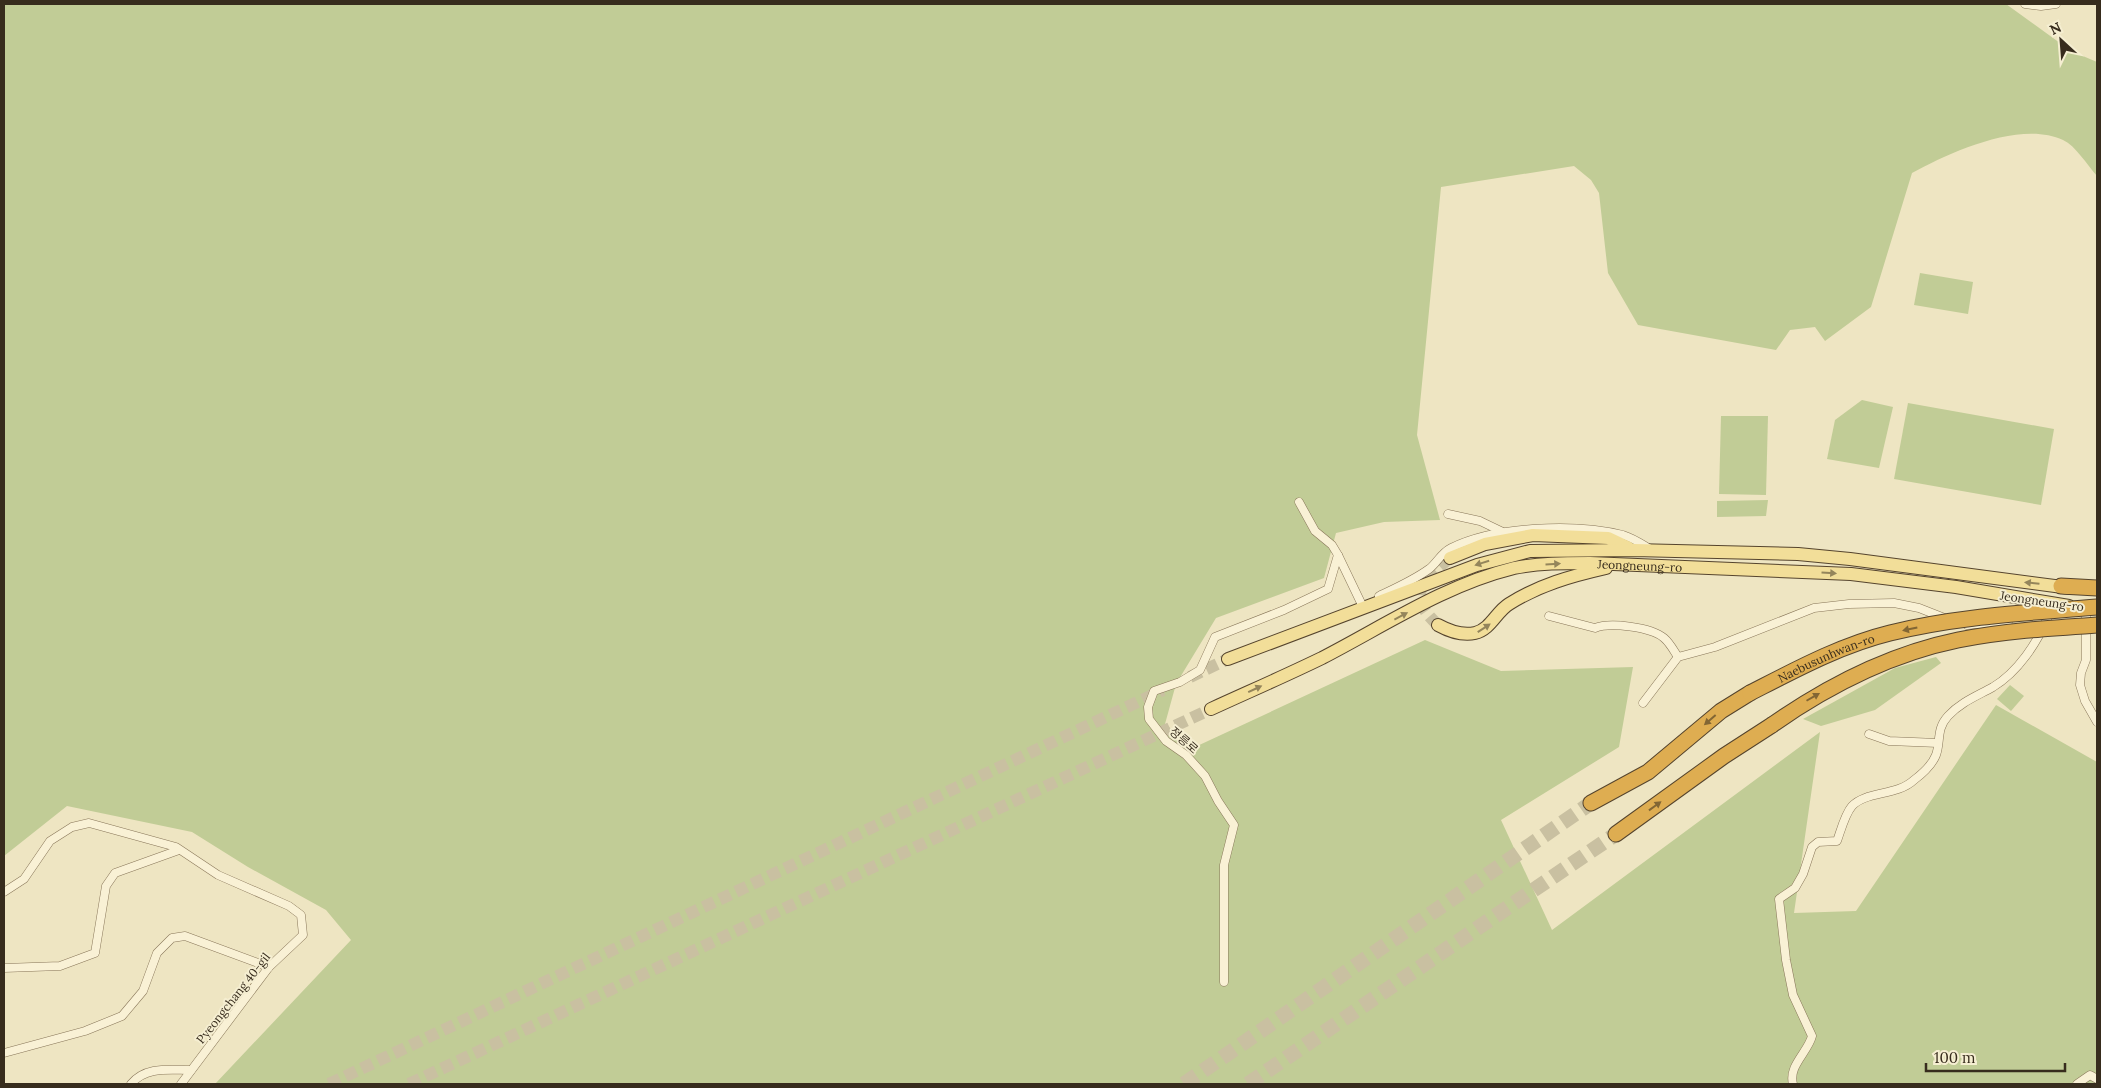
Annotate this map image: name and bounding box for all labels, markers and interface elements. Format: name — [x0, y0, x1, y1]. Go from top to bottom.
north arrow — [2036, 15, 2086, 65]
text: N — [2046, 18, 2064, 39]
street label: Jeongneung-ro — [1596, 556, 1682, 574]
one-way arrow — [1545, 559, 1561, 567]
one-way arrow — [1474, 560, 1489, 568]
one-way arrow — [1822, 569, 1838, 577]
one-way arrow — [2023, 579, 2039, 587]
street label: Jeongneung-ro — [1998, 588, 2085, 614]
one-way arrow — [1393, 612, 1408, 620]
one-way arrow — [1477, 623, 1491, 633]
one-way arrow — [1902, 625, 1918, 633]
street label: Naebusunhwan-ro — [1775, 630, 1876, 685]
one-way arrow — [1248, 684, 1262, 692]
one-way arrow — [1806, 693, 1819, 702]
one-way arrow — [1704, 715, 1717, 726]
street label: 정릉로 — [1167, 723, 1201, 757]
one-way arrow — [1648, 801, 1662, 811]
street label: Pyeongchang 40-gil — [193, 950, 273, 1046]
scale bar — [1926, 1040, 2065, 1072]
text: 100 m — [1934, 1048, 1975, 1067]

